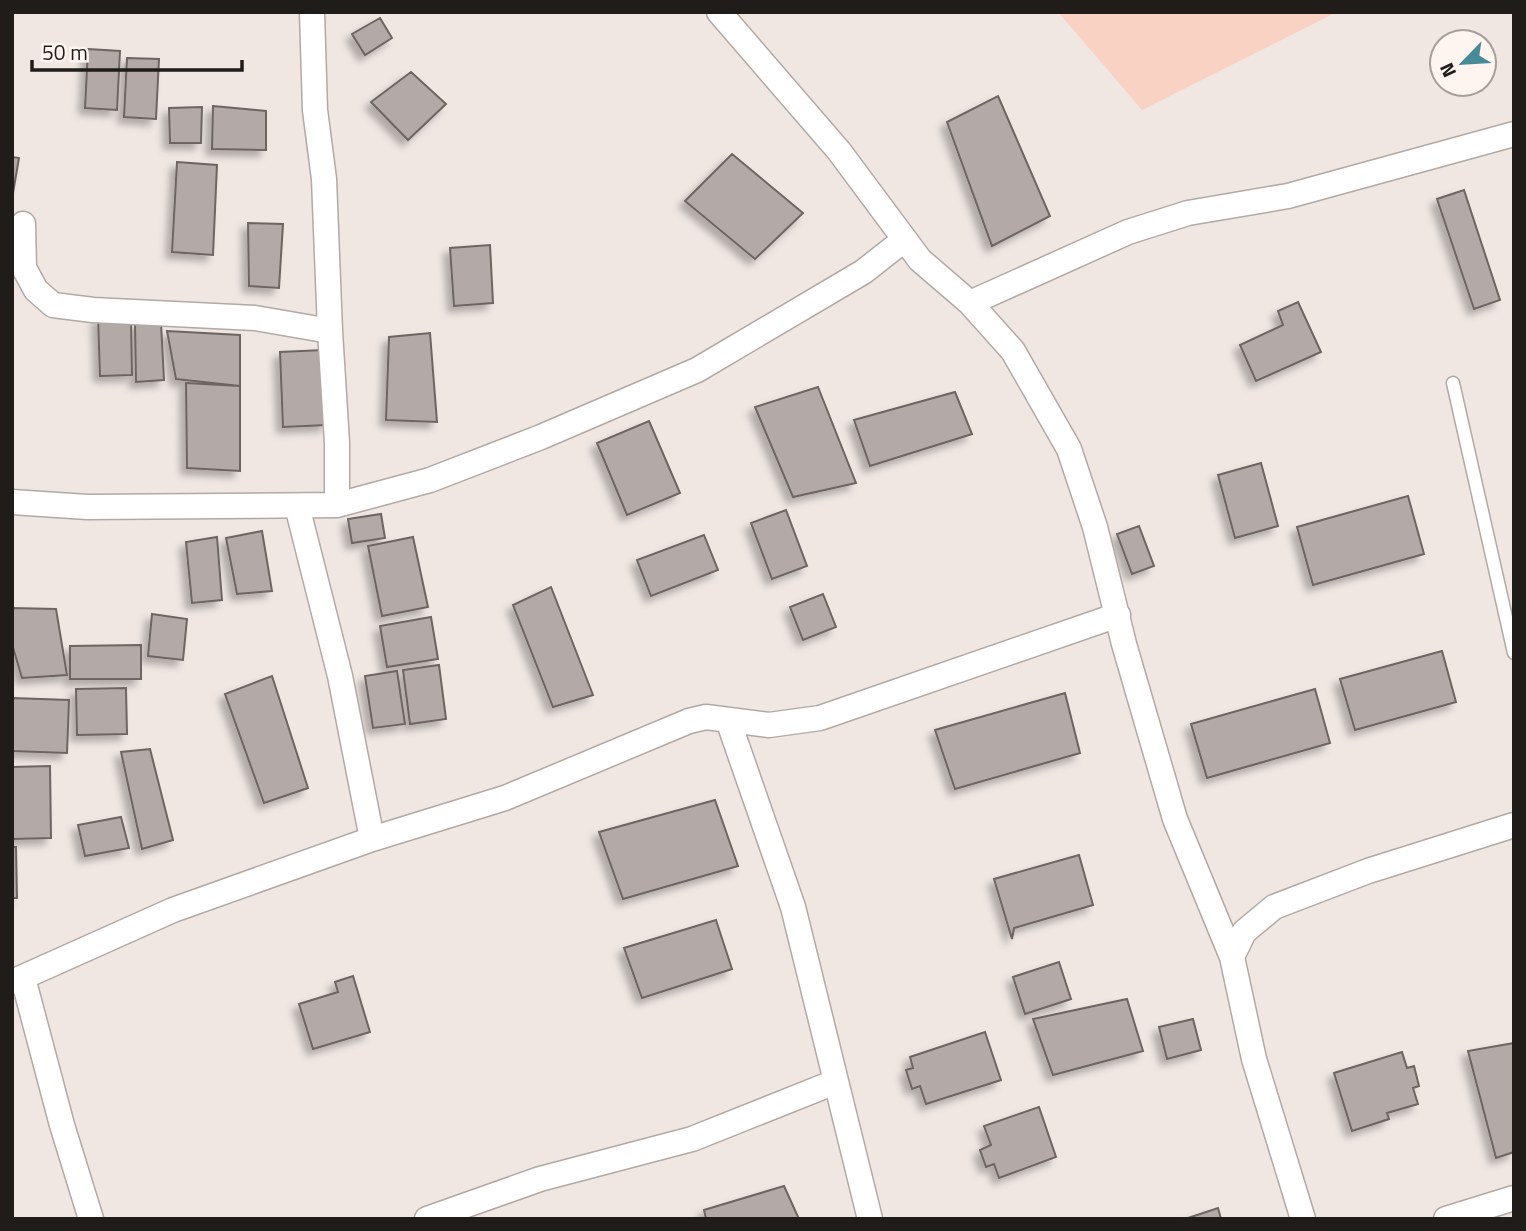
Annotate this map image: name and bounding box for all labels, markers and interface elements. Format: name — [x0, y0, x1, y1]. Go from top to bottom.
scale bar — [32, 28, 242, 72]
north arrow — [1428, 28, 1498, 98]
text: 50 m — [42, 36, 88, 68]
text: N — [1431, 58, 1463, 82]

